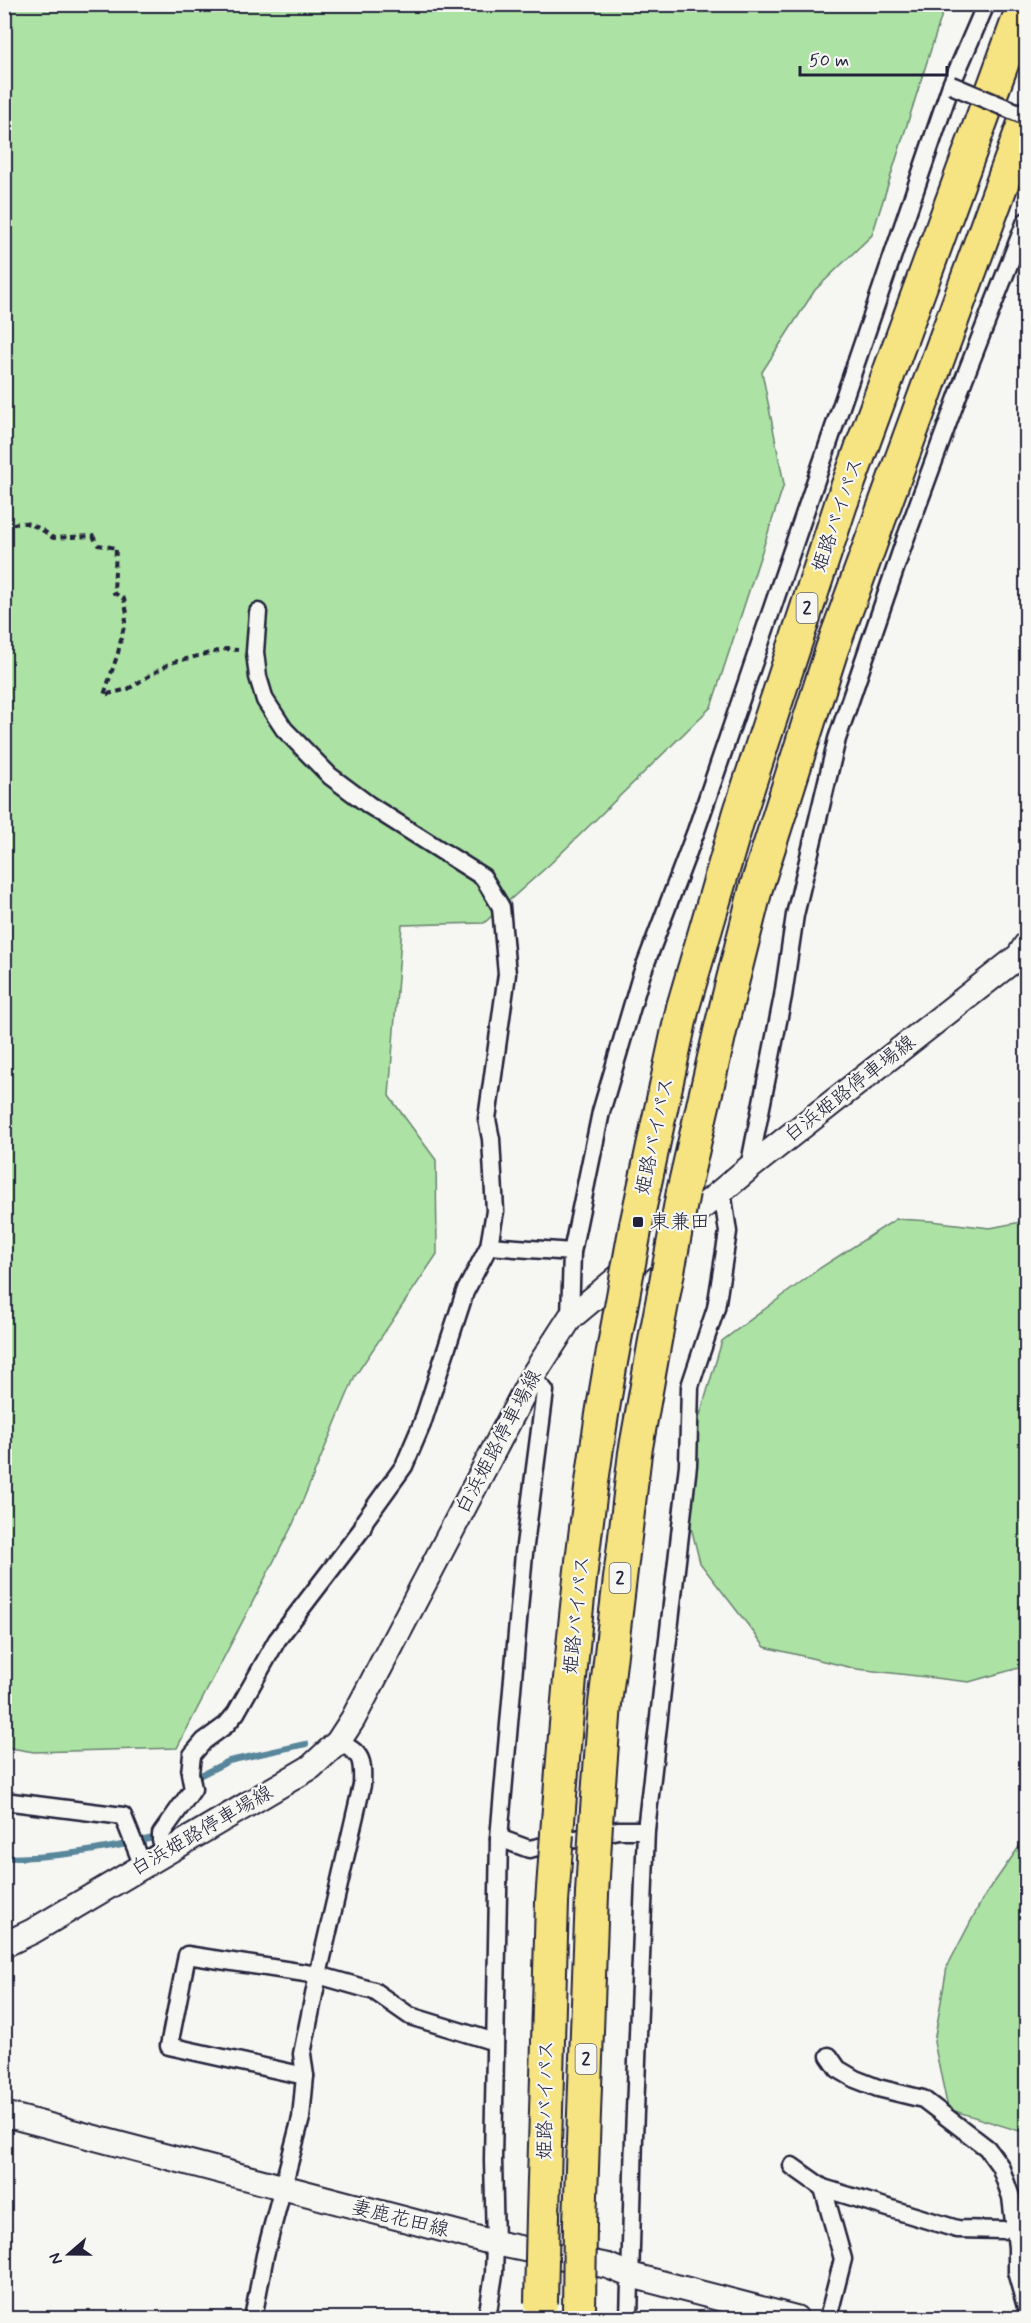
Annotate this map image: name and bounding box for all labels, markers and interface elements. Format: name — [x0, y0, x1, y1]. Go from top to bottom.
scale bar — [800, 39, 947, 77]
text: 50 m — [809, 49, 849, 73]
street label: 姫路バイパス — [806, 454, 870, 576]
road number: 2 — [796, 593, 818, 623]
street label: 白浜姫路停車場線 — [779, 1029, 921, 1149]
street label: 姫路バイパス — [629, 1075, 681, 1197]
place label: 東兼田 — [650, 1209, 710, 1236]
marker: 東兼田 — [631, 1215, 645, 1229]
street label: 白浜姫路停車場線 — [450, 1365, 548, 1519]
street label: 姫路バイパス — [557, 1554, 597, 1676]
road number: 2 — [610, 1563, 630, 1593]
street label: 白浜姫路停車場線 — [126, 1779, 278, 1883]
street label: 姫路バイパス — [531, 2040, 561, 2160]
road number: 2 — [576, 2044, 596, 2074]
street label: 妻鹿花田線 — [348, 2194, 452, 2244]
north arrow — [39, 2224, 99, 2284]
text: N — [45, 2250, 68, 2267]

